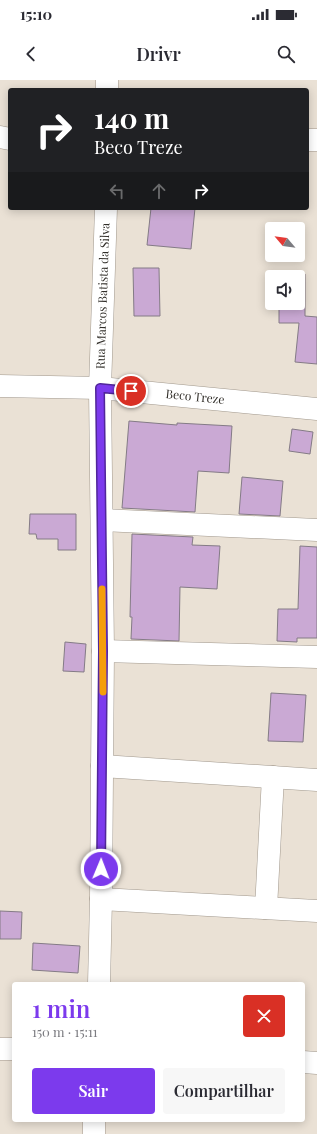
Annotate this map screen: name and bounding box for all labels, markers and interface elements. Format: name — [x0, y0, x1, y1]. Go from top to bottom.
text: 15:10 — [20, 4, 52, 24]
text: Drivr — [136, 42, 181, 66]
icon: back — [20, 43, 42, 65]
icon: search — [275, 43, 297, 65]
text: 140 m — [94, 99, 169, 136]
icon: right — [28, 104, 80, 156]
text: Beco Treze — [94, 135, 183, 159]
icon: left — [106, 180, 128, 202]
icon: ahead — [148, 180, 170, 202]
icon: right — [190, 180, 212, 202]
street label: Rua Marcos Batista da Silva — [91, 222, 113, 369]
north arrow — [265, 222, 305, 262]
map controls — [265, 222, 305, 310]
button: sound — [265, 270, 305, 310]
pin — [114, 374, 148, 408]
icon: arrive — [120, 380, 142, 402]
street label: Beco Treze — [165, 385, 225, 407]
position arrow — [80, 848, 122, 890]
text: 1 min — [32, 992, 90, 1024]
button: close — [243, 995, 285, 1037]
text: 150 m · 15:11 — [32, 1023, 98, 1040]
button: Sair — [32, 1068, 155, 1114]
button: Compartilhar — [163, 1068, 285, 1114]

